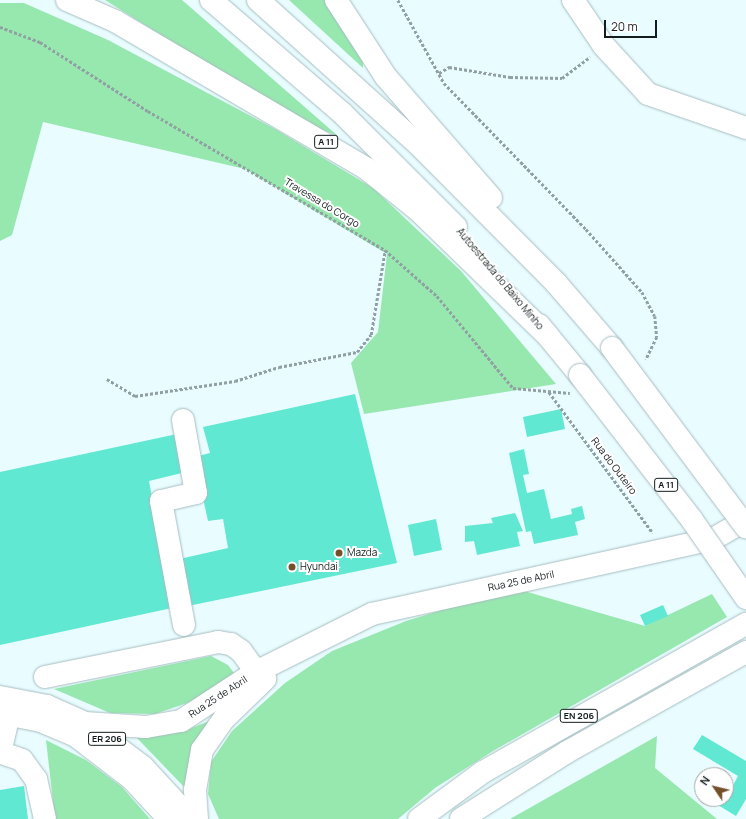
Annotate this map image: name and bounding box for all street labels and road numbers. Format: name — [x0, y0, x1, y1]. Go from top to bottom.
road number: A 11 — [314, 135, 338, 149]
street label: Travessa do Corgo — [282, 176, 362, 230]
street label: Autoestrada do Baixo Minho — [454, 226, 546, 332]
street label: Rua do Outeiro — [589, 435, 639, 497]
road number: A 11 — [654, 478, 678, 492]
street label: Rua 25 de Abril — [487, 568, 555, 594]
street label: Rua 25 de Abril — [186, 674, 250, 720]
road number: EN 206 — [559, 709, 599, 723]
road number: ER 206 — [88, 732, 126, 746]

